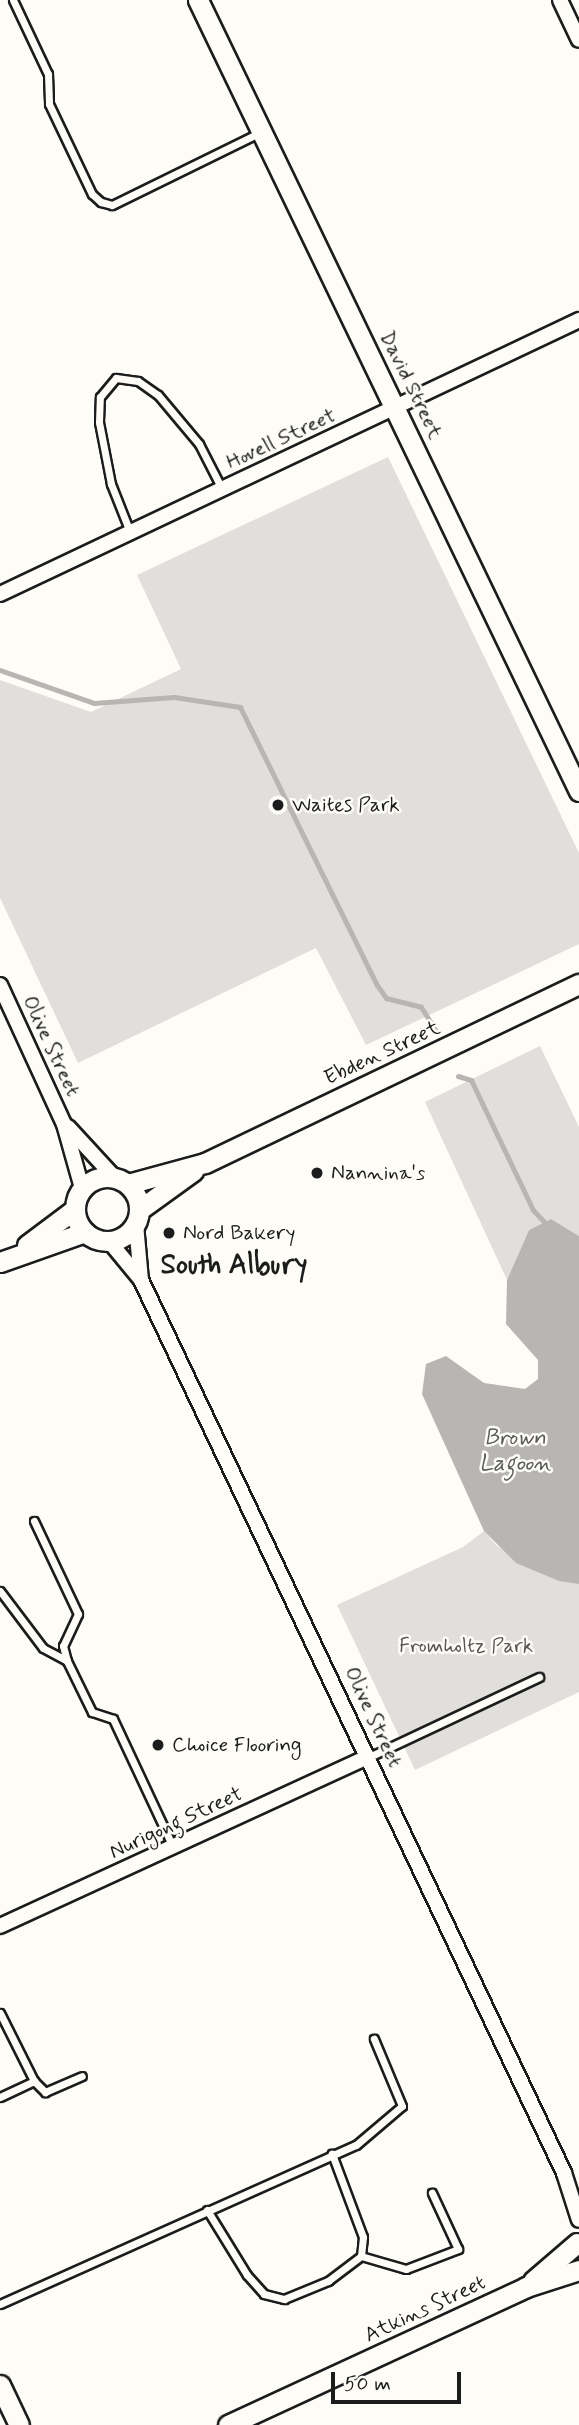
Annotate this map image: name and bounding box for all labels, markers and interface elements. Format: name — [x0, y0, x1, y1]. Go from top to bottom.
street label: David Street — [374, 327, 448, 443]
street label: Hovell Street — [223, 403, 339, 475]
place label: Waites Park — [292, 792, 400, 818]
marker: Waites Park — [270, 797, 286, 813]
street label: Olive Street — [16, 990, 86, 1102]
street label: Ebden Street — [320, 1015, 444, 1091]
place label: Nannina's — [331, 1160, 425, 1186]
marker: Nannina's — [309, 1165, 325, 1181]
place label: Nord Bakery — [183, 1220, 295, 1246]
marker: Nord Bakery — [161, 1225, 177, 1241]
district label: South Albury — [160, 1249, 308, 1283]
water label: Brown Lagoon — [479, 1424, 551, 1478]
park label: Fromholtz Park — [399, 1633, 533, 1659]
street label: Olive Street — [338, 1661, 408, 1773]
place label: Choice Flooring — [172, 1732, 302, 1758]
marker: Choice Flooring — [150, 1737, 166, 1753]
street label: Nurigong Street — [106, 1781, 246, 1865]
street label: Atkins Street — [359, 2269, 491, 2349]
scale bar — [334, 2358, 463, 2402]
text: 50 m — [344, 2370, 391, 2398]

